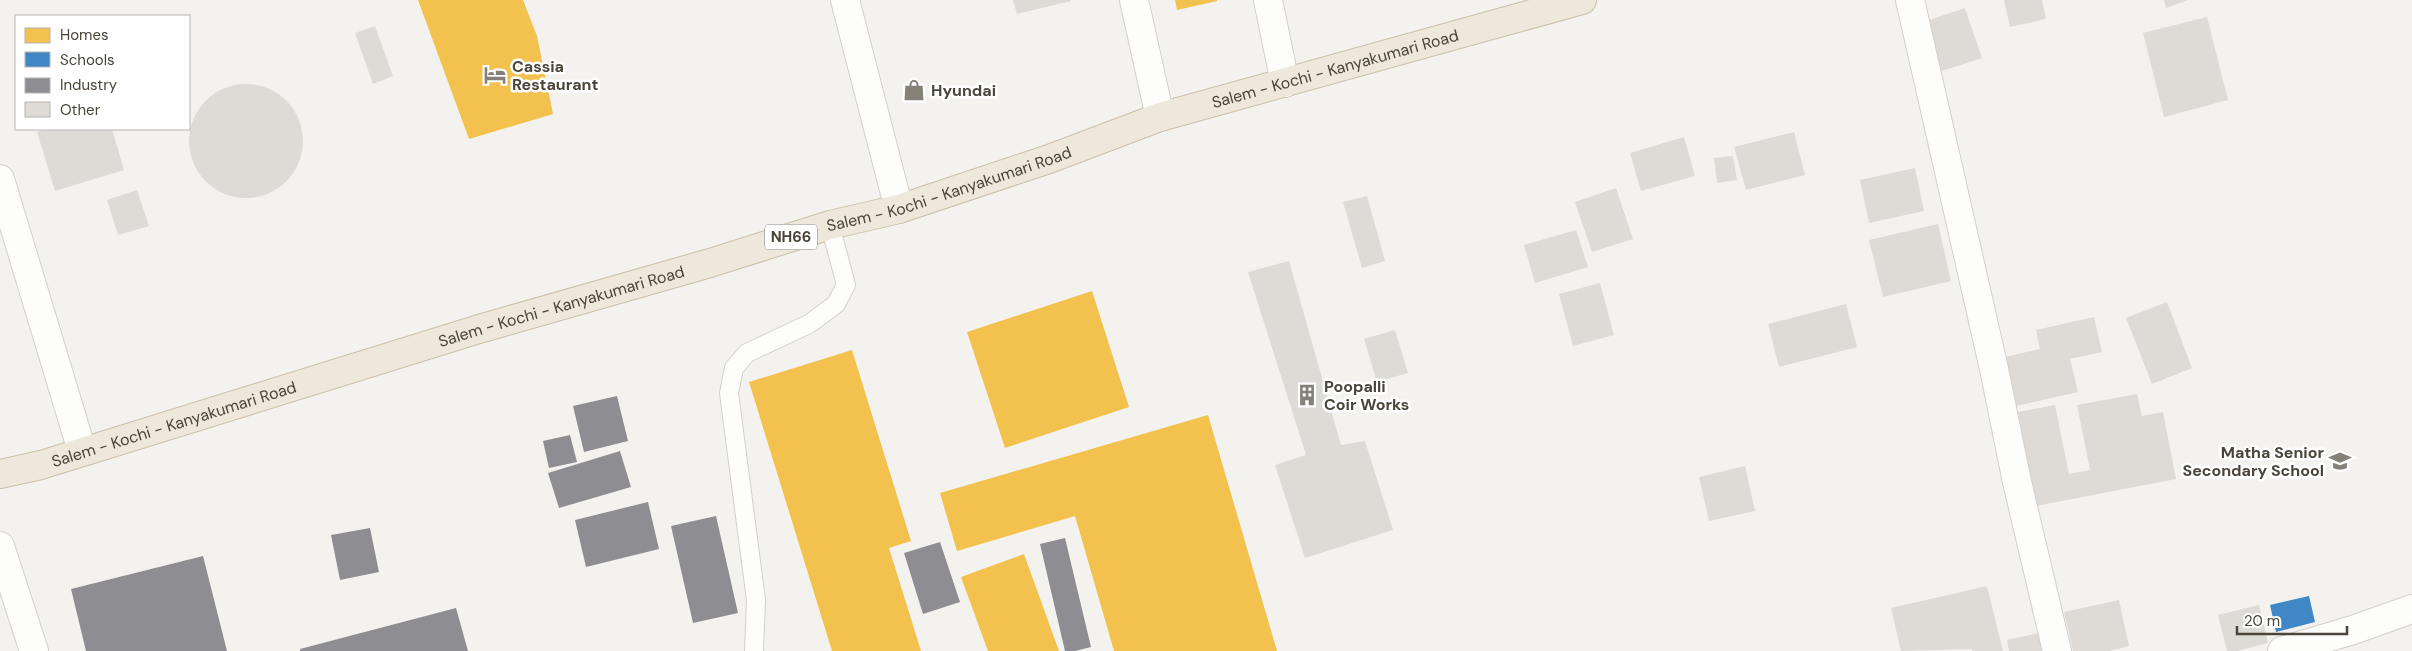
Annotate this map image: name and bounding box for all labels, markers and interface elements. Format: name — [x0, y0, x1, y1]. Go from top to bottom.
legend — [15, 15, 190, 130]
text: Homes — [60, 25, 109, 45]
street label: Salem - Kochi - Kanyakumari Road — [1209, 25, 1461, 113]
text: Schools — [60, 50, 115, 70]
place label: Cassia Restaurant — [512, 56, 598, 95]
hotel icon: Cassia Restaurant — [482, 62, 508, 88]
text: Industry — [60, 75, 118, 95]
shop icon: Hyundai — [901, 77, 927, 103]
place label: Hyundai — [931, 80, 996, 101]
text: Other — [60, 100, 101, 120]
street label: Salem - Kochi - Kanyakumari Road — [825, 142, 1074, 236]
road number: NH66 — [765, 224, 817, 250]
street label: Salem - Kochi - Kanyakumari Road — [436, 261, 687, 352]
street label: Salem - Kochi - Kanyakumari Road — [49, 376, 299, 472]
place label: Poopalli Coir Works — [1324, 376, 1409, 415]
building icon: Poopalli Coir Works — [1294, 382, 1320, 408]
place label: Matha Senior Secondary School — [2182, 442, 2324, 481]
school or university icon: Matha Senior Secondary School — [2327, 448, 2353, 474]
scale bar — [2237, 604, 2347, 636]
text: 20 m — [2244, 611, 2280, 631]

